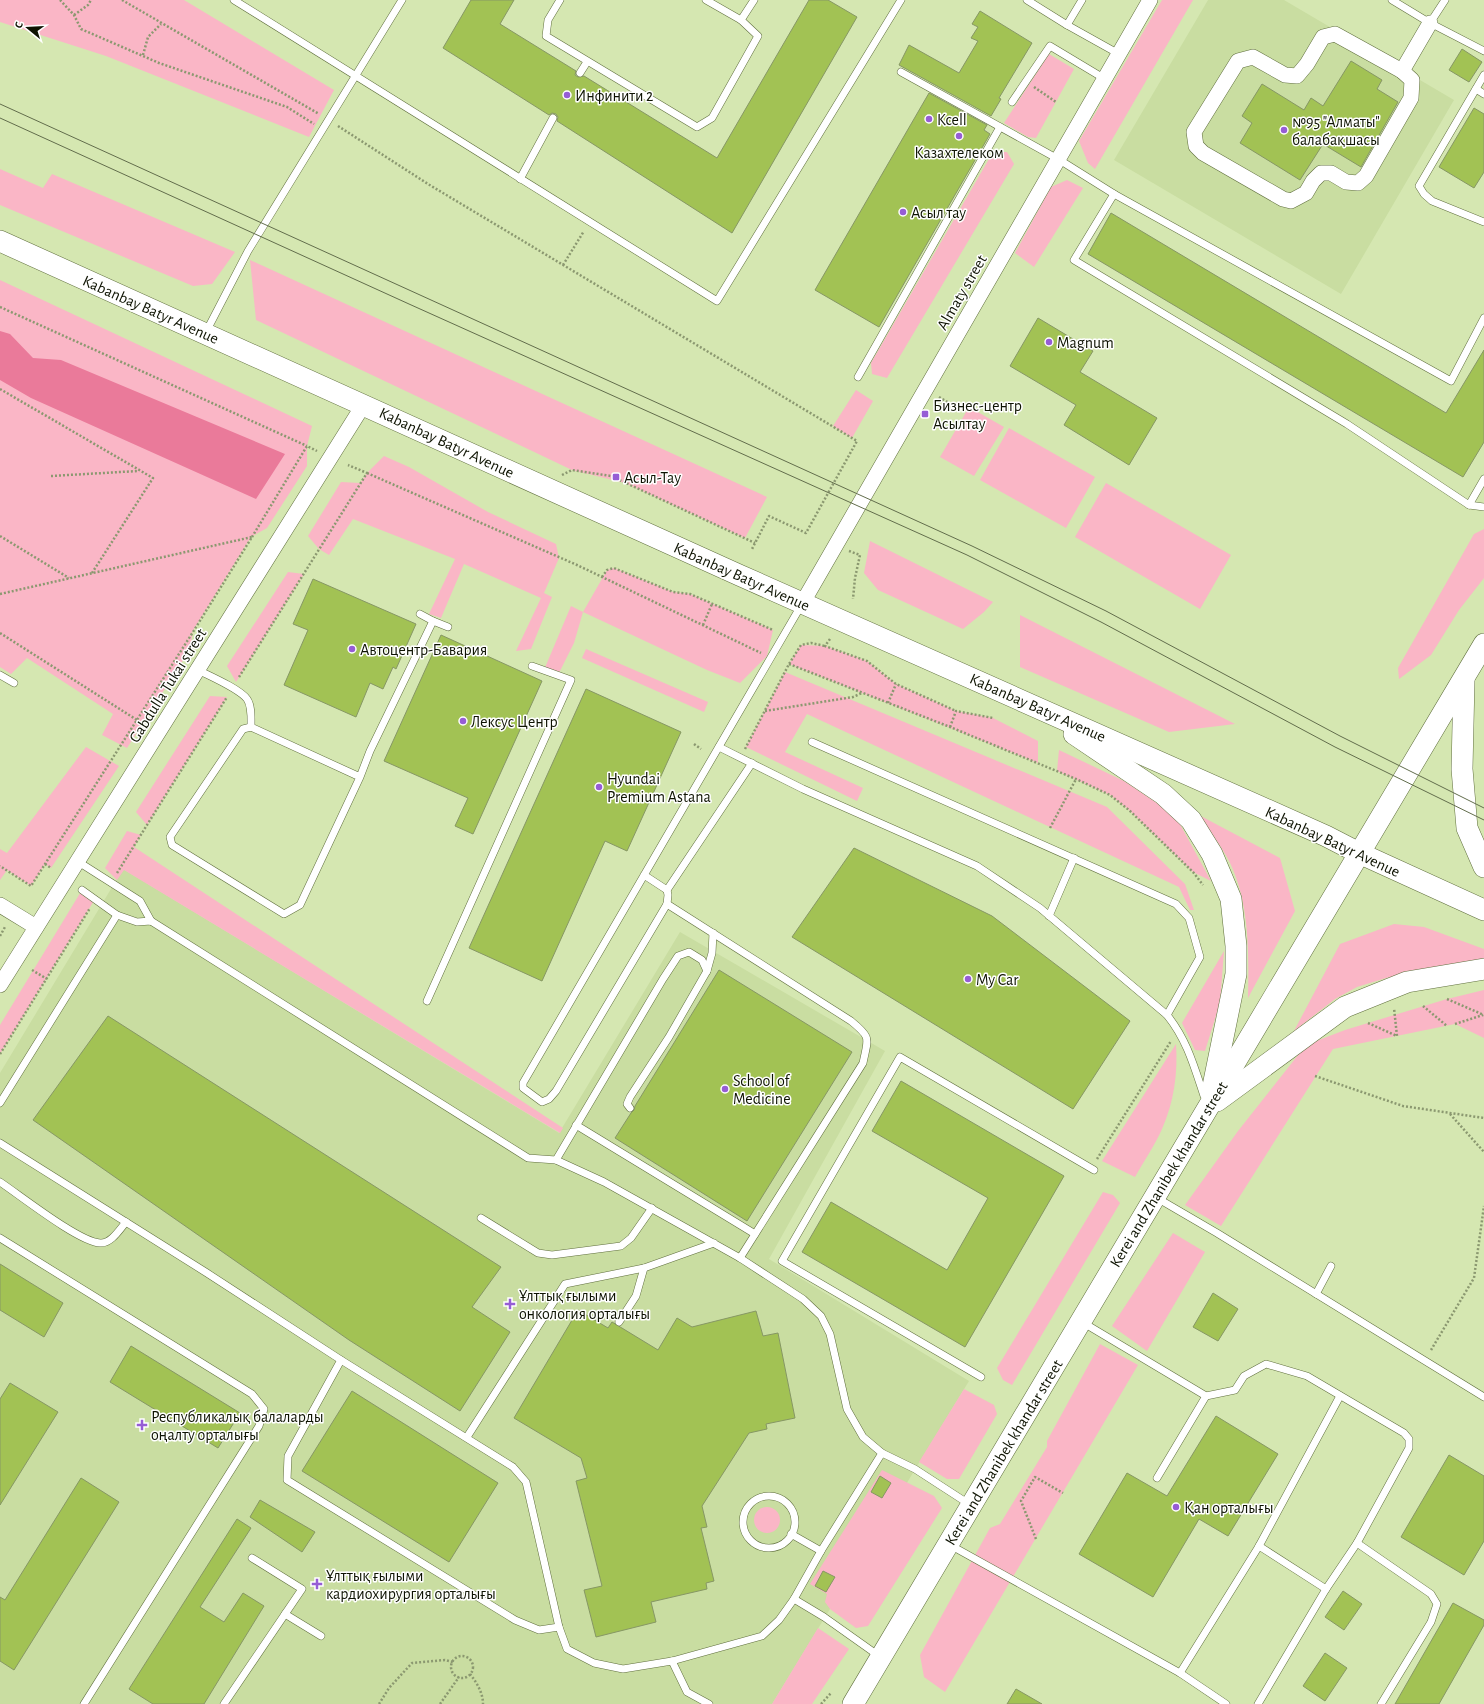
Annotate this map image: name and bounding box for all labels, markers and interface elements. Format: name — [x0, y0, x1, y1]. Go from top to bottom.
north arrow — [8, 8, 48, 48]
text: С — [13, 20, 25, 30]
place label: Инфинити 2 — [575, 88, 653, 104]
marker: Инфинити 2 — [562, 90, 572, 100]
place label: Kcell — [937, 112, 967, 128]
marker: Kcell — [924, 114, 934, 124]
place label: №95 "Алматы" балабақшасы — [1292, 114, 1380, 148]
marker: №95 "Алматы" балабақшасы — [1279, 125, 1289, 135]
marker: Казахтелеком — [954, 131, 964, 141]
place label: Казахтелеком — [914, 145, 1004, 161]
place label: Асыл тау — [911, 205, 966, 222]
marker: Асыл тау — [898, 207, 908, 217]
street label: Almaty street — [934, 252, 991, 333]
street label: Kabanbay Batyr Avenue — [80, 273, 221, 348]
place label: Magnum — [1057, 335, 1114, 351]
marker: Magnum — [1044, 337, 1054, 347]
place label: Бизнес-центр Асылтау — [933, 398, 1022, 433]
street label: Kabanbay Batyr Avenue — [376, 405, 517, 482]
marker: Бизнес-центр Асылтау — [920, 409, 930, 419]
place label: Асыл-Тау — [624, 470, 681, 487]
marker: Асыл-Тау — [611, 472, 621, 482]
street label: Kabanbay Batyr Avenue — [671, 540, 812, 615]
street label: Gabdulla Tukai street — [126, 626, 209, 745]
place label: Автоцентр-Бавария — [360, 642, 487, 658]
marker: Автоцентр-Бавария — [347, 644, 357, 654]
street label: Kabanbay Batyr Avenue — [967, 671, 1108, 746]
place label: Лексус Центр — [471, 714, 558, 731]
marker: Лексус Центр — [458, 716, 468, 726]
place label: Hyundai Premium Astana — [607, 771, 711, 805]
marker: Hyundai Premium Astana — [594, 782, 604, 792]
street label: Kabanbay Batyr Avenue — [1262, 804, 1403, 881]
place label: My Car — [976, 972, 1019, 989]
marker: My Car — [963, 974, 973, 984]
place label: School of Medicine — [733, 1073, 791, 1107]
street label: Kerei and Zhanibek khandar street — [1107, 1079, 1231, 1270]
marker: School of Medicine — [720, 1084, 730, 1094]
place label: Ұлттық ғылыми онкология орталығы — [519, 1288, 650, 1322]
marker: Ұлттық ғылыми онкология орталығы — [504, 1298, 516, 1310]
street label: Kerei and Zhanibek khandar street — [942, 1357, 1066, 1548]
place label: Республикалық балаларды оңалту орталығы — [151, 1409, 324, 1444]
marker: Республикалық балаларды оңалту орталығы — [136, 1419, 148, 1431]
place label: Қан орталығы — [1184, 1500, 1274, 1516]
marker: Қан орталығы — [1171, 1502, 1181, 1512]
place label: Ұлттық ғылыми кардиохирургия орталығы — [326, 1568, 496, 1603]
marker: Ұлттық ғылыми кардиохирургия орталығы — [311, 1578, 323, 1590]

